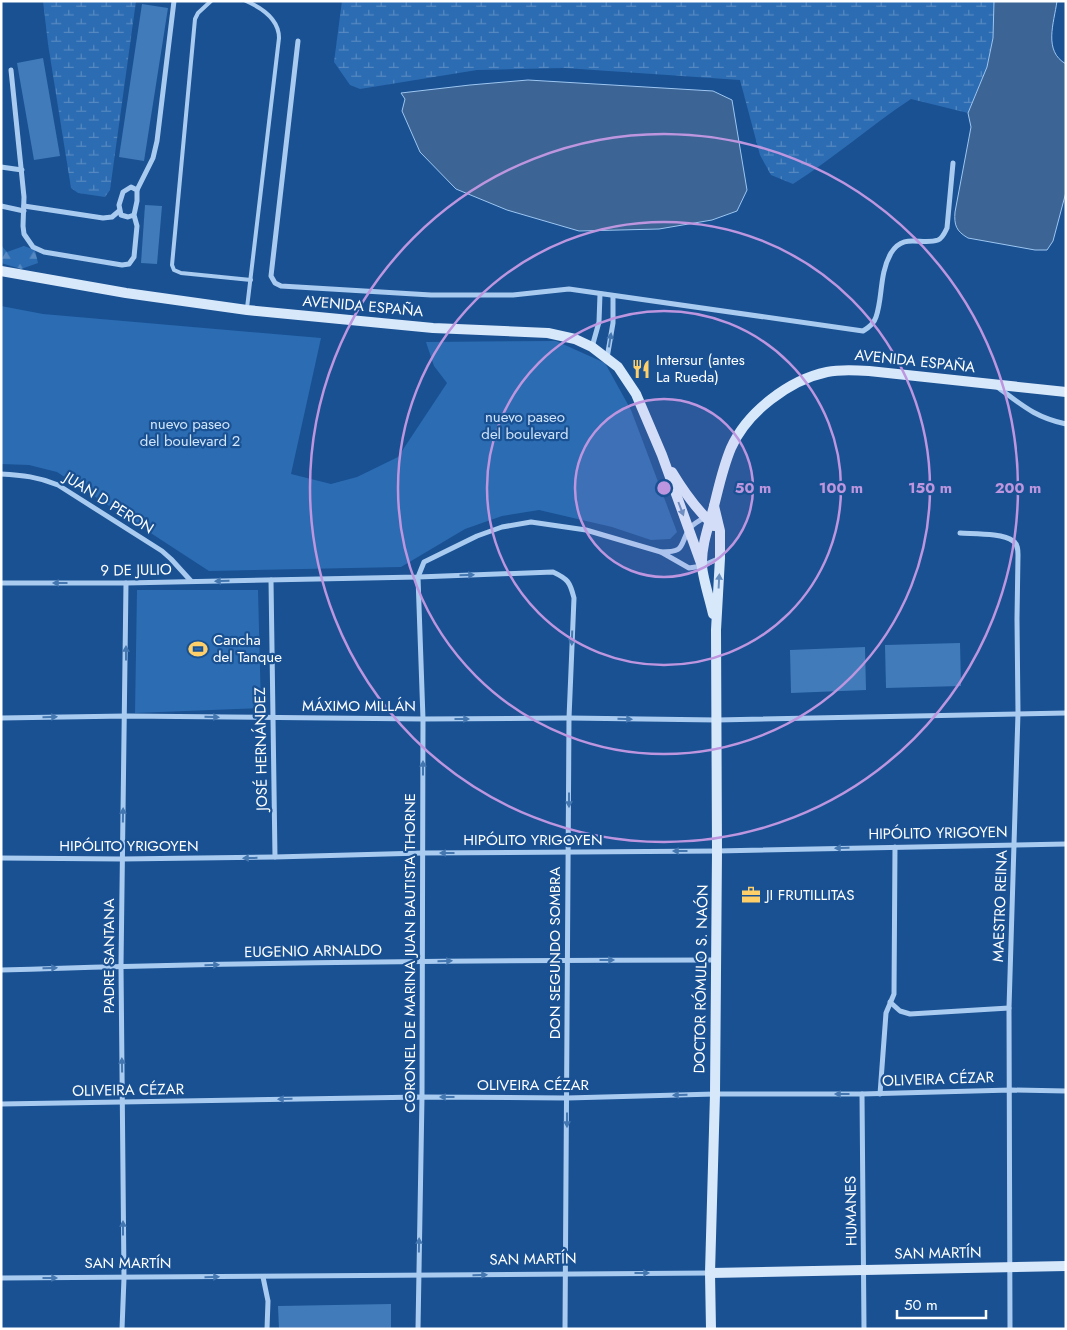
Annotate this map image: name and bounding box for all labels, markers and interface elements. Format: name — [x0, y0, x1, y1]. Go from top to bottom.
street label: AVENIDA ESPAÑA — [302, 290, 424, 322]
one-way arrow — [607, 332, 615, 348]
street label: AVENIDA ESPAÑA — [854, 344, 976, 378]
place label: Intersur (antes La Rueda) — [656, 349, 745, 388]
restaurant icon: Intersur (antes La Rueda) — [630, 358, 652, 380]
park label: nuevo paseo del boulevard — [481, 406, 569, 445]
park label: nuevo paseo del boulevard 2 — [140, 413, 240, 452]
street label: JUAN D PERON — [58, 466, 158, 539]
text: 50 m — [735, 477, 771, 499]
text: 100 m — [819, 477, 863, 499]
text: 150 m — [908, 477, 952, 499]
text: 200 m — [995, 477, 1041, 499]
centre of rings — [655, 479, 673, 497]
one-way arrow — [677, 502, 685, 517]
street label: 9 DE JULIO — [100, 558, 172, 582]
one-way arrow — [459, 571, 475, 579]
one-way arrow — [716, 573, 724, 589]
one-way arrow — [214, 577, 230, 585]
one-way arrow — [51, 579, 67, 587]
place label: Cancha del Tanque — [213, 629, 282, 668]
one-way arrow — [568, 630, 576, 646]
sports icon: Cancha del Tanque — [187, 638, 209, 660]
one-way arrow — [122, 644, 130, 660]
street label: JOSÉ HERNÁNDEZ — [249, 687, 273, 813]
street label: MÁXIMO MILLÁN — [302, 695, 416, 717]
one-way arrow — [42, 713, 58, 721]
one-way arrow — [205, 713, 221, 721]
one-way arrow — [455, 715, 471, 723]
one-way arrow — [617, 715, 633, 723]
one-way arrow — [419, 759, 427, 775]
street label: CORONEL DE MARINA JUAN BAUTISTA THORNE — [399, 793, 421, 1113]
one-way arrow — [565, 793, 573, 809]
one-way arrow — [120, 807, 128, 823]
street label: HIPÓLITO YRIGOYEN — [868, 821, 1008, 845]
street label: HIPÓLITO YRIGOYEN — [463, 829, 603, 851]
street label: HIPÓLITO YRIGOYEN — [59, 835, 199, 857]
one-way arrow — [834, 844, 850, 852]
one-way arrow — [671, 848, 687, 856]
one-way arrow — [439, 849, 455, 857]
street label: MAESTRO REINA — [987, 850, 1013, 962]
one-way arrow — [241, 854, 257, 862]
street label: DON SEGUNDO SOMBRA — [544, 867, 566, 1039]
street label: DOCTOR RÓMULO S. NAÓN — [688, 884, 714, 1074]
office icon: JI FRUTILLITAS — [740, 884, 762, 906]
place label: JI FRUTILLITAS — [764, 884, 855, 906]
street label: PADRE SANTANA — [98, 898, 120, 1014]
street label: EUGENIO ARNALDO — [244, 939, 382, 963]
one-way arrow — [600, 956, 616, 964]
one-way arrow — [437, 957, 453, 965]
one-way arrow — [205, 961, 221, 969]
one-way arrow — [42, 964, 58, 972]
one-way arrow — [118, 1057, 126, 1073]
street label: OLIVEIRA CÉZAR — [882, 1066, 995, 1092]
street label: OLIVEIRA CÉZAR — [477, 1074, 590, 1096]
street label: OLIVEIRA CÉZAR — [72, 1078, 185, 1102]
one-way arrow — [834, 1090, 850, 1098]
one-way arrow — [671, 1091, 687, 1099]
one-way arrow — [439, 1093, 455, 1101]
one-way arrow — [276, 1096, 292, 1104]
one-way arrow — [563, 1113, 571, 1129]
street label: HUMANES — [839, 1176, 863, 1246]
one-way arrow — [119, 1219, 127, 1235]
one-way arrow — [415, 1237, 423, 1253]
street label: SAN MARTÍN — [894, 1241, 982, 1265]
street label: SAN MARTÍN — [489, 1247, 577, 1271]
street label: SAN MARTÍN — [85, 1252, 171, 1274]
one-way arrow — [635, 1269, 651, 1277]
one-way arrow — [472, 1271, 488, 1279]
one-way arrow — [205, 1273, 221, 1281]
one-way arrow — [42, 1274, 58, 1282]
scale bar — [897, 1288, 986, 1320]
text: 50 m — [904, 1294, 938, 1316]

